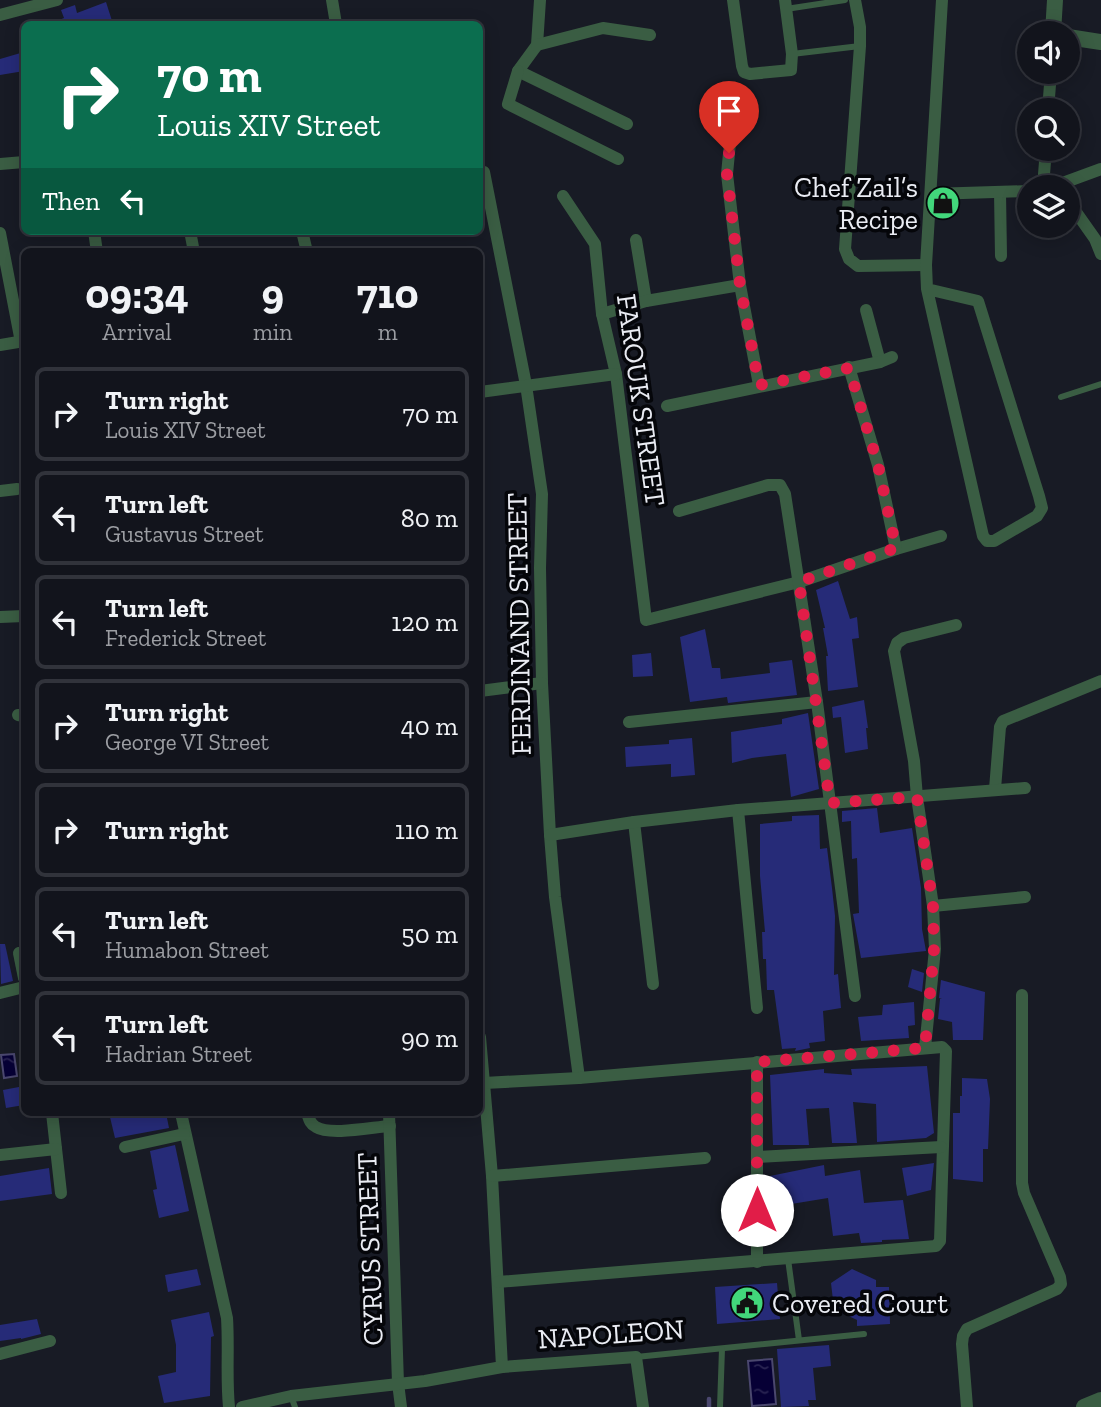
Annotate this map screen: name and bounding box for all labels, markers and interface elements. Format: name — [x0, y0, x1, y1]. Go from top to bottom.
map controls — [1017, 21, 1080, 238]
button: sound — [1017, 21, 1080, 84]
text: 70 m — [157, 46, 262, 105]
icon: right — [42, 49, 133, 140]
pin — [699, 81, 759, 153]
icon: arrive — [710, 92, 748, 130]
button: search — [1017, 98, 1080, 161]
text: Louis XIV Street — [157, 106, 380, 144]
place label: Chef Zail’s Recipe — [794, 171, 918, 236]
button: layers — [1017, 175, 1080, 238]
icon: left — [114, 182, 152, 220]
shop icon: Chef Zail’s Recipe — [924, 184, 962, 222]
text: Then — [42, 185, 100, 217]
text: 09:34 — [85, 268, 189, 319]
text: 9 — [261, 268, 284, 319]
text: 710 — [357, 268, 419, 319]
street label: FAROUK STREET — [610, 292, 672, 508]
text: Arrival — [102, 318, 172, 346]
text: min — [253, 318, 292, 346]
text: m — [378, 318, 398, 346]
text: Turn right — [105, 384, 228, 416]
icon: right — [46, 395, 84, 433]
text: 70 m — [402, 398, 458, 430]
text: Louis XIV Street — [105, 416, 266, 444]
text: Turn left — [105, 488, 208, 520]
street label: FERDINAND STREET — [500, 492, 538, 756]
icon: left — [46, 499, 84, 537]
text: 80 m — [401, 502, 458, 534]
text: Gustavus Street — [105, 520, 264, 548]
text: Turn left — [105, 592, 208, 624]
icon: left — [46, 603, 84, 641]
text: 120 m — [391, 606, 458, 638]
text: Frederick Street — [105, 624, 266, 652]
text: Turn right — [105, 696, 228, 728]
icon: right — [46, 707, 84, 745]
text: 40 m — [401, 710, 458, 742]
text: George VI Street — [105, 728, 269, 756]
icon: right — [46, 811, 84, 849]
text: Turn right — [105, 814, 228, 846]
text: 110 m — [395, 814, 458, 846]
text: Turn left — [105, 904, 208, 936]
icon: left — [46, 915, 84, 953]
text: 50 m — [401, 918, 458, 950]
text: Humabon Street — [105, 936, 269, 964]
text: Turn left — [105, 1008, 208, 1040]
icon: left — [46, 1019, 84, 1057]
text: 90 m — [401, 1022, 458, 1054]
text: Hadrian Street — [105, 1040, 252, 1068]
street label: CYRUS STREET — [350, 1152, 390, 1346]
position arrow — [720, 1173, 794, 1247]
public building icon: Covered Court — [728, 1284, 766, 1322]
place label: Covered Court — [772, 1287, 949, 1320]
street label: NAPOLEON — [537, 1312, 685, 1356]

